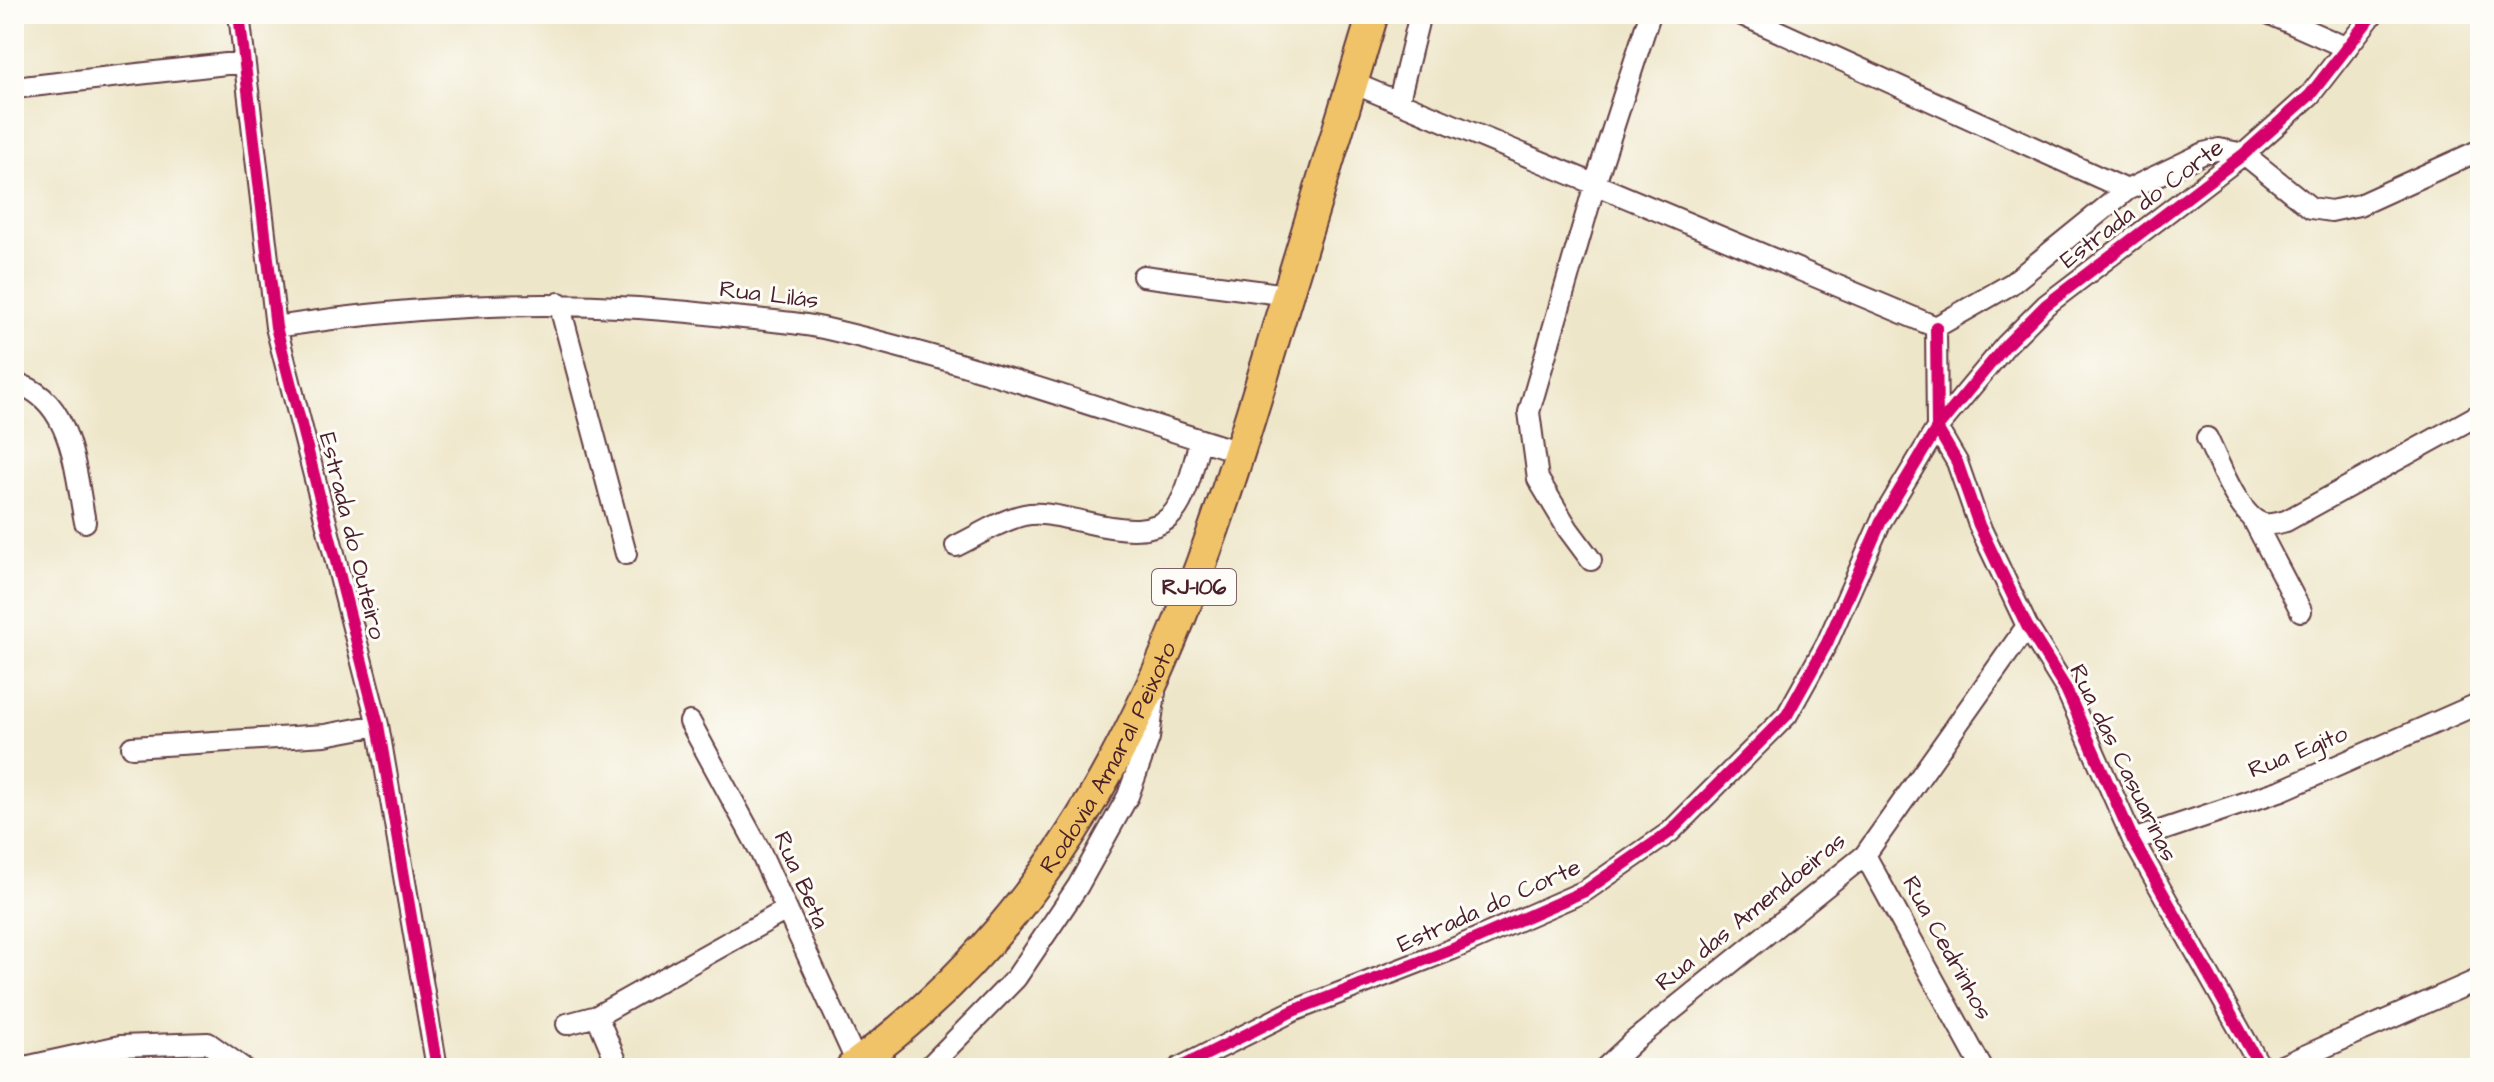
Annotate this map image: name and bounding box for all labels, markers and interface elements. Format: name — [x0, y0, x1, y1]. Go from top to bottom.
street label: Estrada do Corte — [2053, 131, 2231, 277]
street label: Rua Lilás — [718, 272, 820, 318]
street label: Estrada do Outeiro — [310, 429, 394, 644]
road number: RJ-106 — [1152, 569, 1236, 605]
street label: Rodovia Amaral Peixoto — [1032, 636, 1186, 880]
street label: Rua das Casuarinas — [2060, 658, 2186, 868]
street label: Rua Egito — [2243, 716, 2354, 788]
street label: Rua das Amendoeiras — [1649, 824, 1853, 1000]
street label: Rua Beta — [765, 826, 837, 934]
street label: Estrada do Corte — [1392, 850, 1586, 962]
street label: Rua Cedrinhos — [1893, 870, 2001, 1026]

